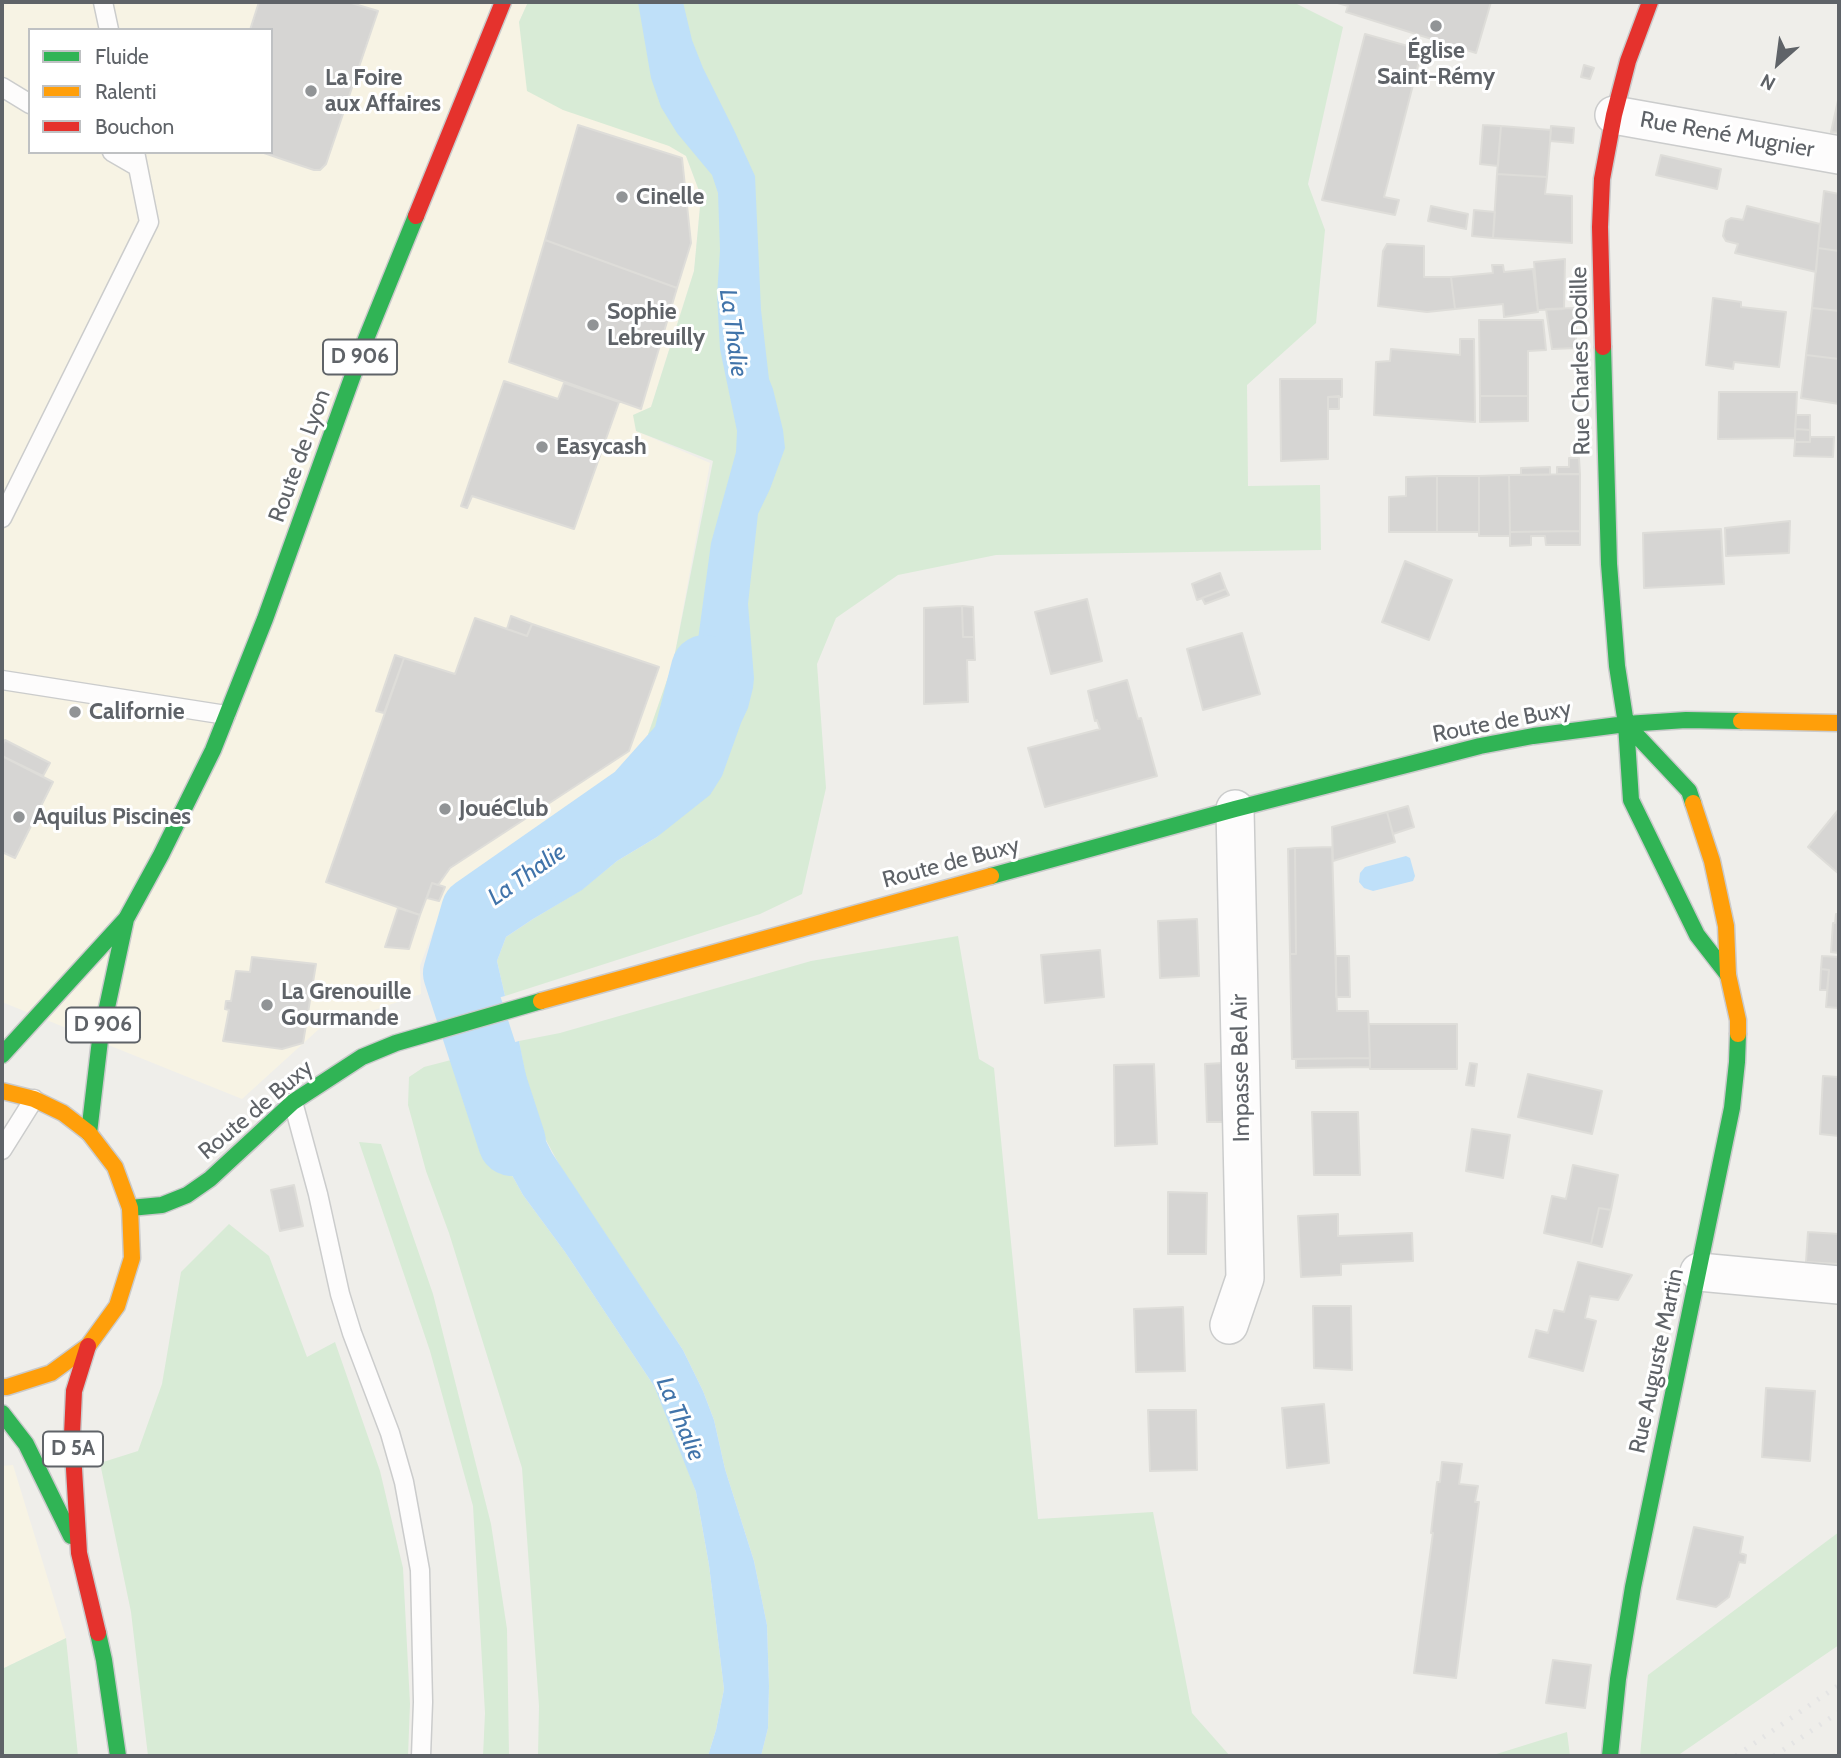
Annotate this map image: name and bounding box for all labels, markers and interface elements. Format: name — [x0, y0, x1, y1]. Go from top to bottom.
marker: Église Saint-Rémy — [1428, 18, 1444, 34]
legend — [28, 28, 273, 154]
north arrow — [1743, 28, 1813, 98]
place label: Église Saint-Rémy — [1377, 37, 1495, 91]
text: Fluide — [95, 44, 149, 69]
place label: La Foire aux Affaires — [325, 64, 441, 118]
text: N — [1757, 69, 1779, 95]
text: Ralenti — [95, 79, 156, 104]
marker: La Foire aux Affaires — [303, 83, 319, 99]
street label: Rue René Mugnier — [1638, 106, 1816, 164]
text: Bouchon — [95, 114, 174, 139]
place label: Cinelle — [636, 183, 704, 211]
marker: Cinelle — [614, 189, 630, 205]
street label: Rue Charles Dodille — [1566, 266, 1596, 456]
water label: La Thalie — [713, 287, 753, 379]
place label: Sophie Lebreuilly — [607, 298, 705, 352]
marker: Sophie Lebreuilly — [585, 317, 601, 333]
road number: D 906 — [323, 340, 397, 374]
street label: Route de Lyon — [263, 386, 337, 526]
place label: Easycash — [556, 433, 647, 461]
marker: Easycash — [534, 439, 550, 455]
street label: Route de Buxy — [1430, 695, 1574, 749]
place label: Californie — [89, 698, 184, 726]
marker: Californie — [67, 704, 83, 720]
place label: JouéClub — [459, 795, 548, 823]
marker: JouéClub — [437, 801, 453, 817]
place label: Aquilus Piscines — [33, 803, 191, 831]
marker: Aquilus Piscines — [11, 809, 27, 825]
street label: Route de Buxy — [880, 831, 1022, 895]
water label: La Thalie — [483, 838, 571, 912]
place label: La Grenouille Gourmande — [281, 978, 411, 1032]
street label: Impasse Bel Air — [1226, 994, 1256, 1142]
marker: La Grenouille Gourmande — [259, 997, 275, 1013]
road number: D 906 — [66, 1007, 140, 1042]
street label: Route de Buxy — [193, 1054, 319, 1166]
street label: Rue Auguste Martin — [1624, 1266, 1690, 1456]
water label: La Thalie — [650, 1373, 710, 1465]
road number: D 5A — [43, 1432, 103, 1466]

